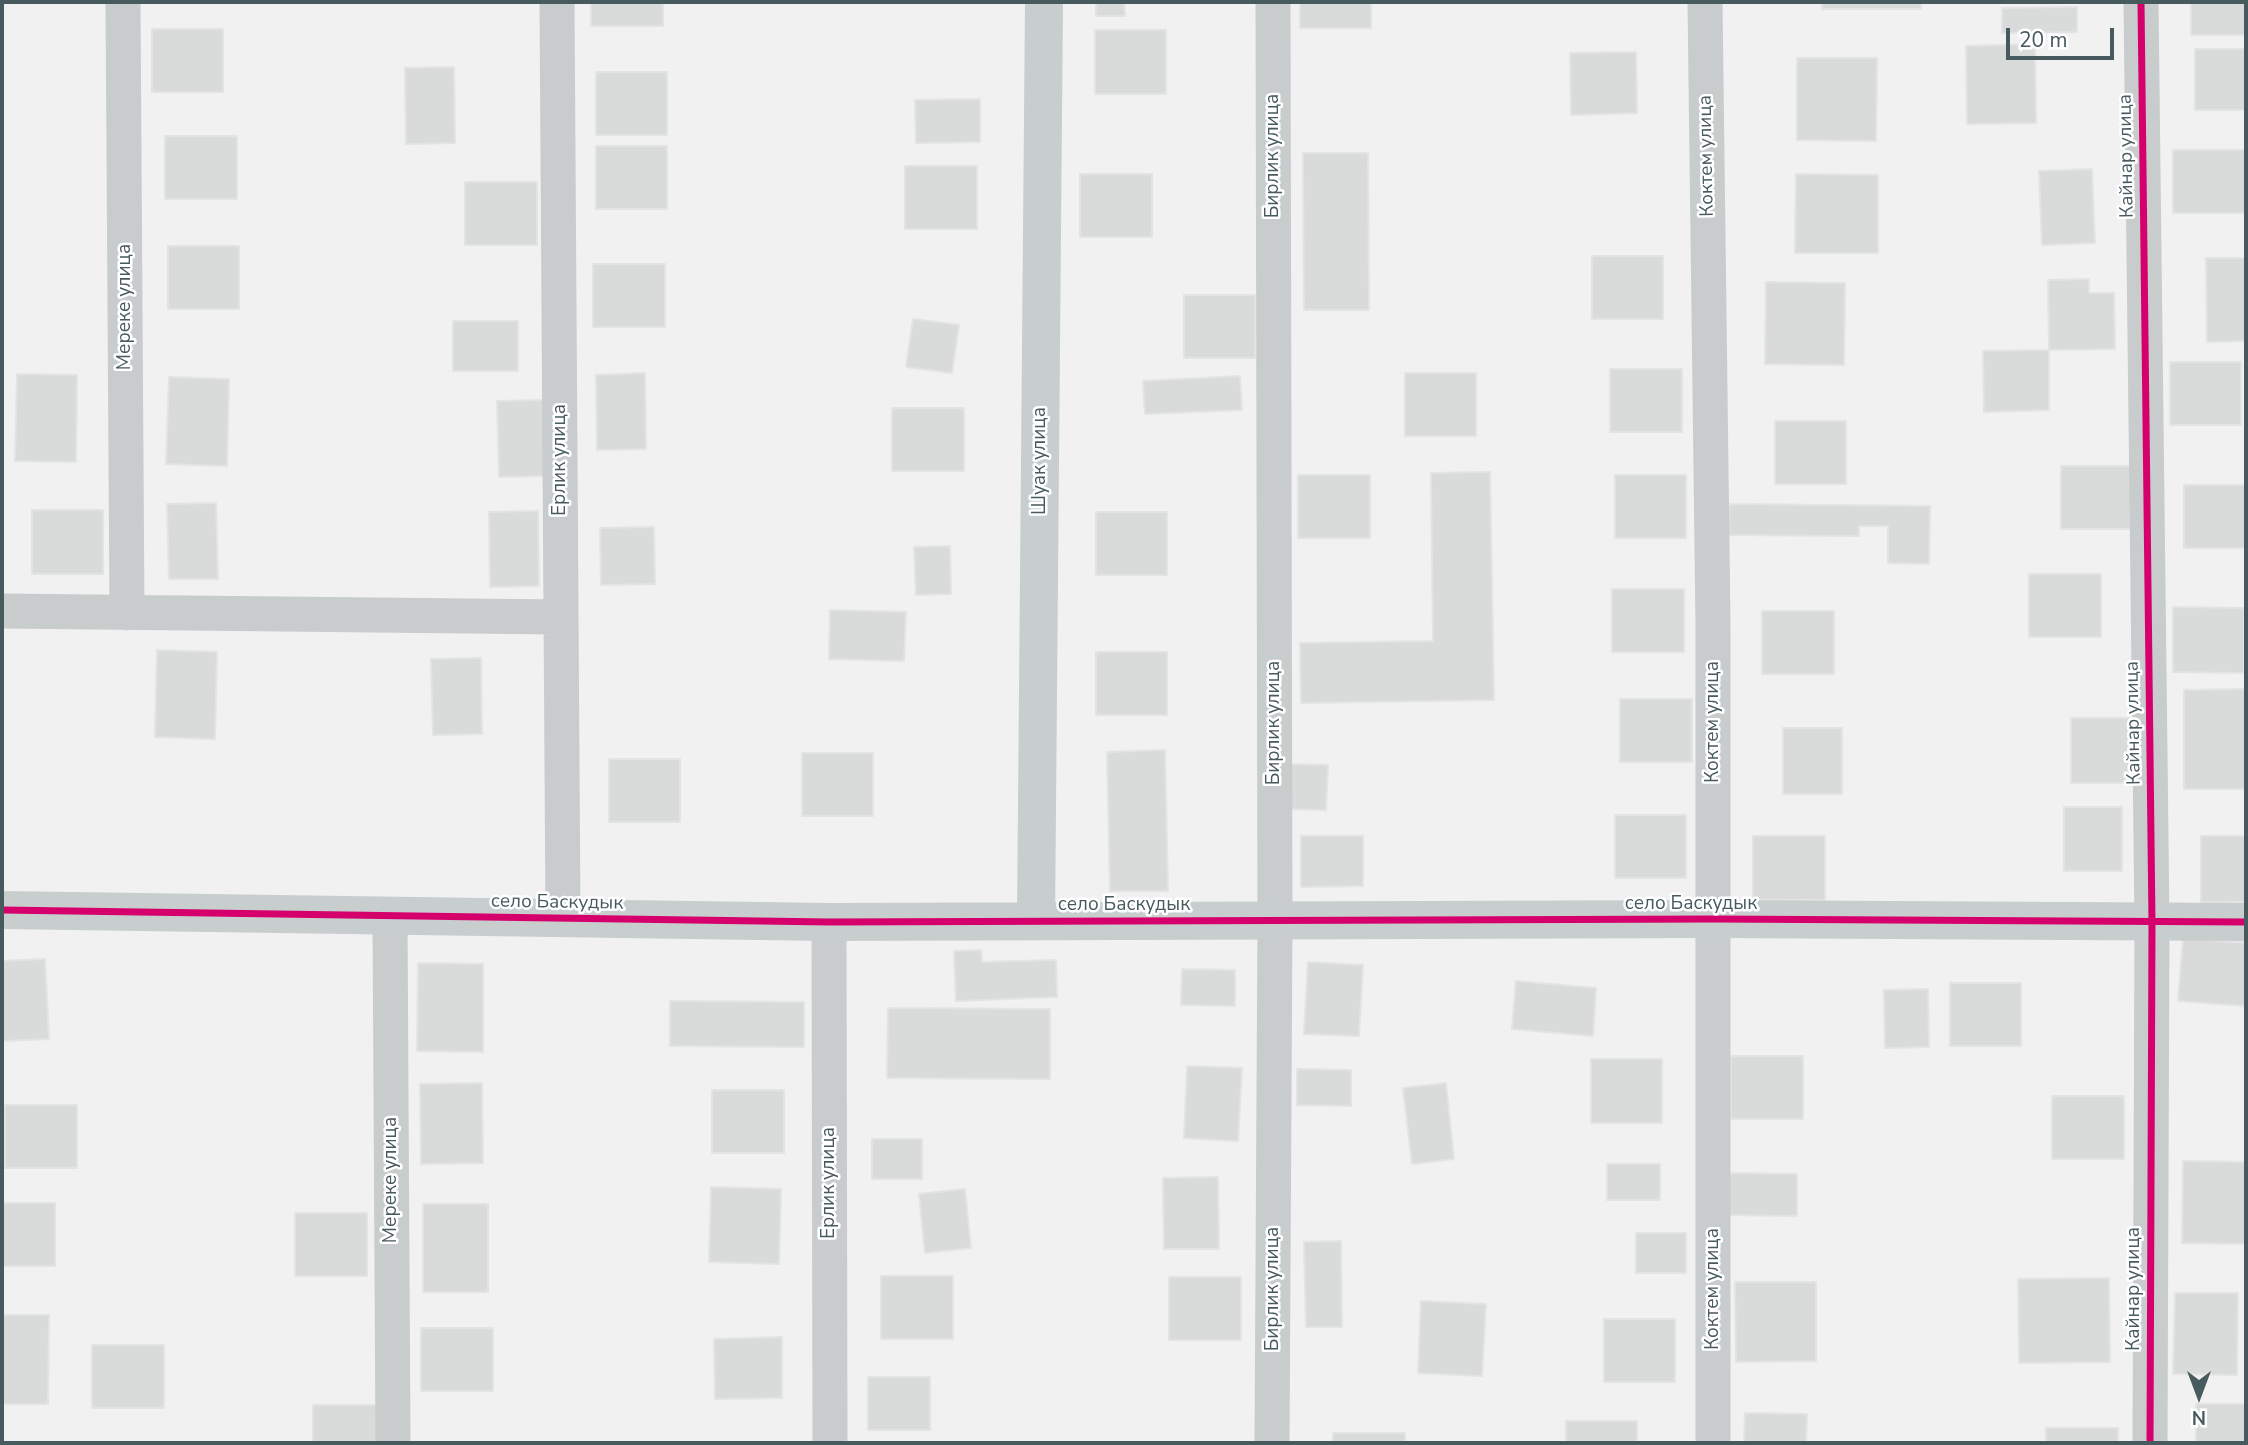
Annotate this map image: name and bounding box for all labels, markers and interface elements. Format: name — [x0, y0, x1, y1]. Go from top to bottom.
scale bar — [2010, 14, 2118, 58]
text: 20 m — [2019, 26, 2068, 54]
street label: Бирлик улица — [1262, 94, 1284, 218]
street label: Кайнар улица — [2115, 94, 2139, 218]
street label: Коктем улица — [1695, 95, 1719, 217]
street label: Мереке улица — [114, 244, 136, 370]
street label: Ерлик улица — [549, 404, 571, 516]
street label: Шуак улица — [1029, 407, 1051, 515]
street label: Бирлик улица — [1263, 661, 1285, 785]
street label: Коктем улица — [1702, 661, 1724, 783]
street label: Кайнар улица — [2122, 661, 2146, 785]
street label: село Баскудык — [491, 890, 623, 916]
street label: село Баскудык — [1625, 893, 1757, 915]
street label: село Баскудык — [1058, 894, 1190, 916]
street label: Мереке улица — [380, 1117, 402, 1243]
street label: Ерлик улица — [818, 1127, 840, 1239]
street label: Бирлик улица — [1262, 1227, 1284, 1351]
street label: Кайнар улица — [2123, 1227, 2145, 1351]
street label: Коктем улица — [1702, 1228, 1724, 1350]
north arrow — [2164, 1361, 2234, 1431]
text: N — [2192, 1404, 2206, 1430]

